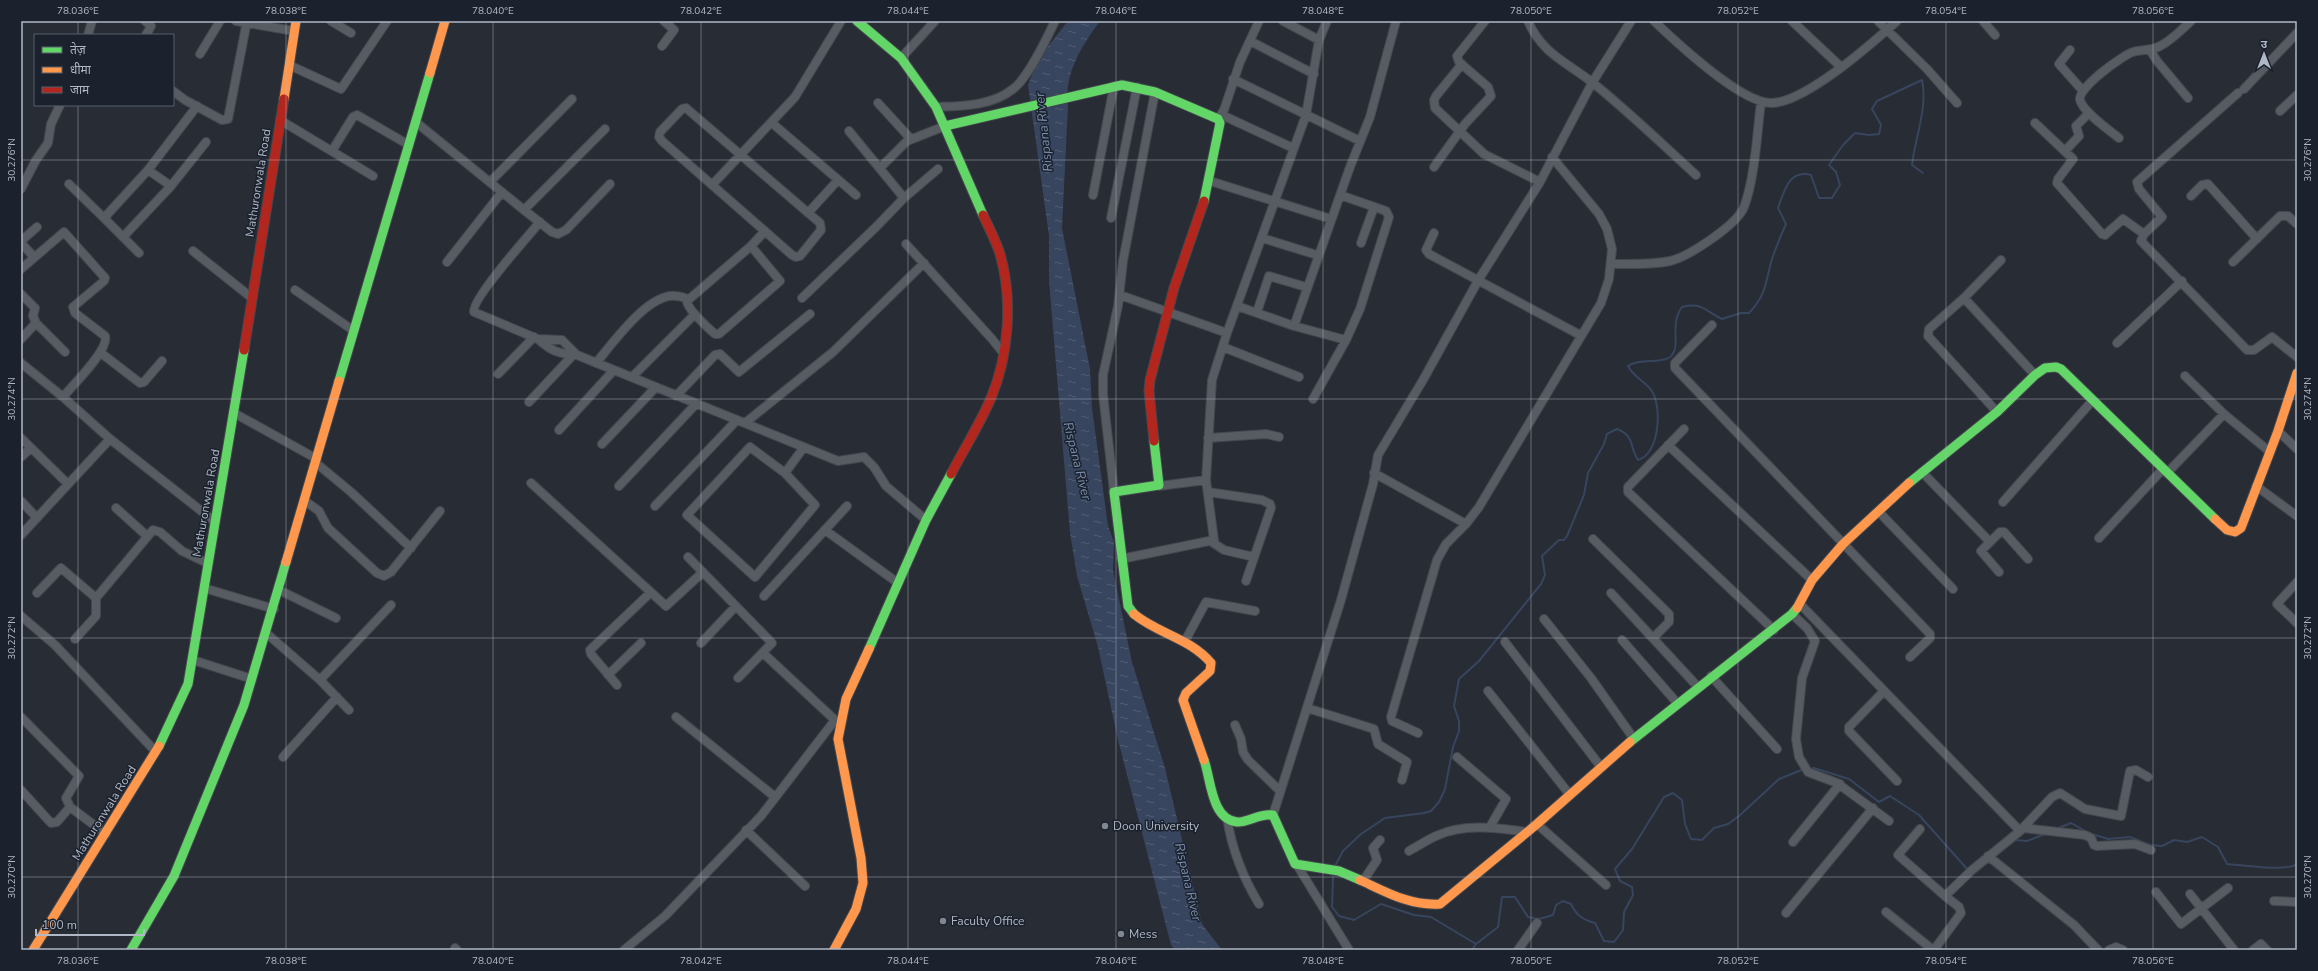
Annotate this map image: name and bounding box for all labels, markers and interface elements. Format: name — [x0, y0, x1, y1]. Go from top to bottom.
text: 78.036°E — [57, 4, 99, 18]
text: 78.038°E — [265, 4, 307, 18]
text: 78.040°E — [472, 4, 514, 18]
text: 78.042°E — [680, 4, 722, 18]
text: 78.044°E — [887, 4, 929, 18]
text: 78.046°E — [1095, 4, 1137, 18]
text: 78.048°E — [1302, 4, 1344, 18]
text: 78.050°E — [1510, 4, 1552, 18]
text: 78.052°E — [1717, 4, 1759, 18]
text: 78.054°E — [1925, 4, 1967, 18]
text: 78.056°E — [2132, 4, 2174, 18]
legend — [34, 34, 174, 106]
north arrow — [2244, 34, 2284, 74]
text: उ — [2261, 37, 2268, 52]
text: तेज़ — [70, 42, 87, 58]
text: धीमा — [70, 62, 92, 78]
text: जाम — [70, 82, 90, 98]
water label: Rispana River — [1031, 91, 1057, 173]
street label: Mathuronwala Road — [242, 128, 274, 238]
text: 30.276°N — [5, 138, 19, 182]
text: 30.276°N — [2301, 138, 2315, 182]
text: 30.274°N — [5, 377, 19, 421]
text: 30.274°N — [2301, 377, 2315, 421]
water label: Rispana River — [1059, 420, 1095, 502]
street label: Mathuronwala Road — [189, 448, 223, 558]
text: 30.272°N — [5, 616, 19, 660]
text: 30.272°N — [2301, 616, 2315, 660]
street label: Mathuronwala Road — [68, 762, 140, 864]
place label: Doon University — [1113, 818, 1200, 834]
marker: Doon University — [1100, 821, 1110, 831]
water label: Rispana River — [1170, 841, 1206, 923]
text: 30.270°N — [5, 855, 19, 899]
text: 30.270°N — [2301, 855, 2315, 899]
scale bar — [36, 911, 144, 937]
place label: Faculty Office — [951, 913, 1025, 929]
marker: Faculty Office — [938, 916, 948, 926]
text: 100 m — [42, 917, 77, 933]
place label: Mess — [1129, 926, 1157, 942]
marker: Mess — [1116, 929, 1126, 939]
text: 78.036°E — [57, 954, 99, 968]
text: 78.038°E — [265, 954, 307, 968]
text: 78.040°E — [472, 954, 514, 968]
text: 78.042°E — [680, 954, 722, 968]
text: 78.044°E — [887, 954, 929, 968]
text: 78.046°E — [1095, 954, 1137, 968]
text: 78.048°E — [1302, 954, 1344, 968]
text: 78.050°E — [1510, 954, 1552, 968]
text: 78.052°E — [1717, 954, 1759, 968]
text: 78.054°E — [1925, 954, 1967, 968]
text: 78.056°E — [2132, 954, 2174, 968]

